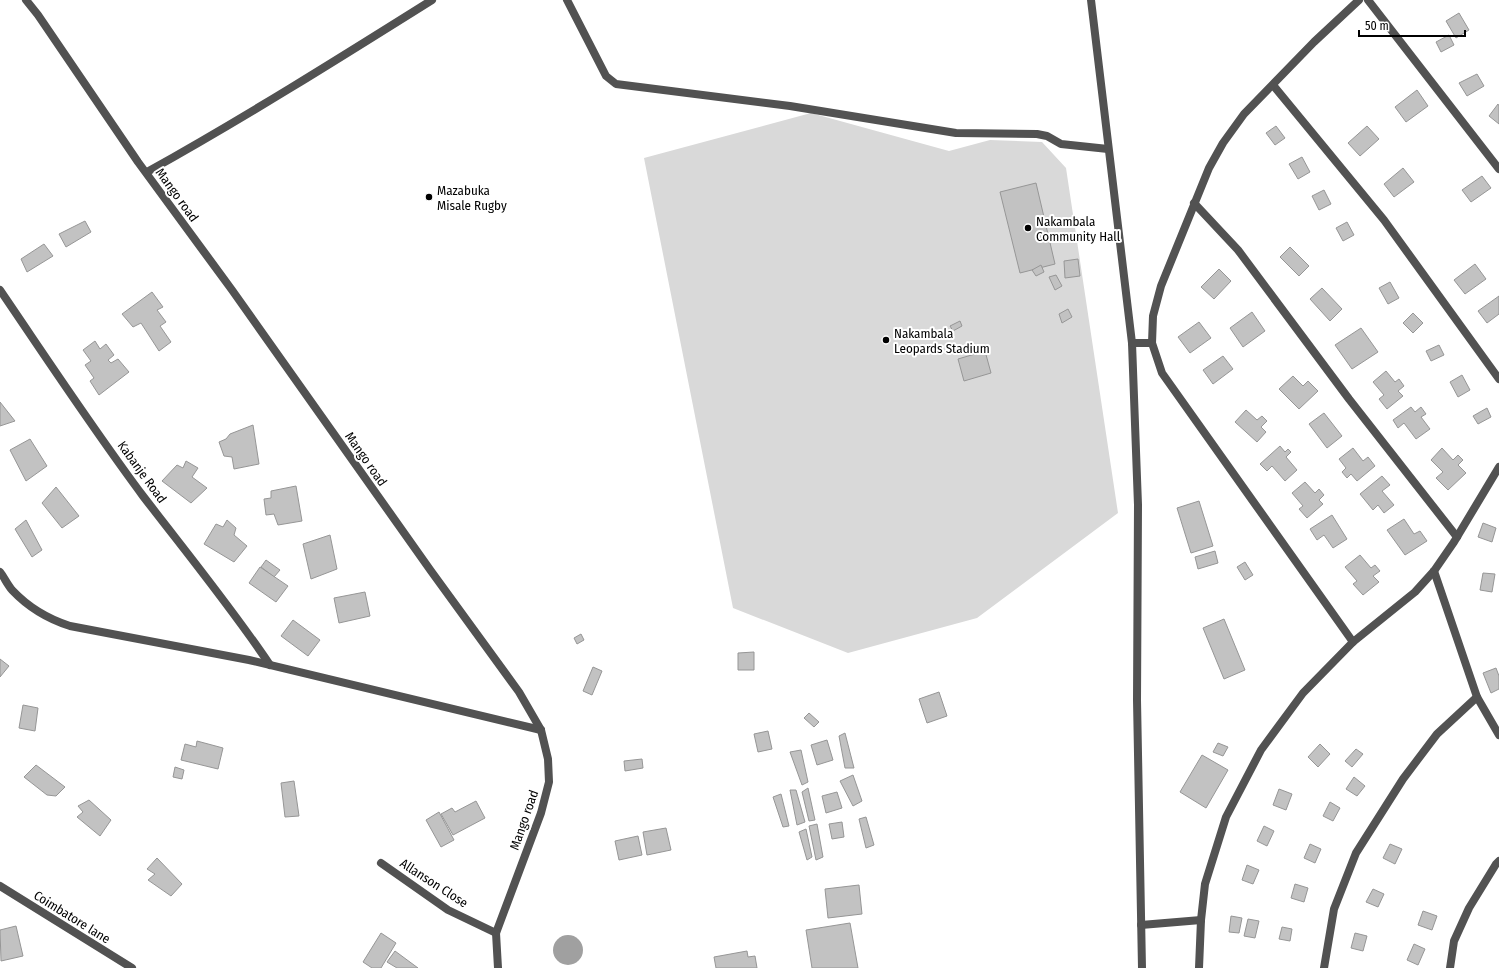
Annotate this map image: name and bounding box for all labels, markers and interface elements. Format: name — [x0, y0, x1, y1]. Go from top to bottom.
scale bar — [1359, 12, 1465, 38]
text: 50 m — [1365, 19, 1389, 33]
street label: Mango road — [153, 165, 201, 225]
place label: Mazabuka Misale Rugby — [437, 183, 507, 213]
marker: Mazabuka Misale Rugby — [424, 192, 434, 202]
place label: Nakambala Community Hall — [1036, 214, 1121, 244]
marker: Nakambala Community Hall — [1023, 223, 1033, 233]
place label: Nakambala Leopards Stadium — [894, 326, 990, 356]
marker: Nakambala Leopards Stadium — [881, 335, 891, 345]
street label: Mango road — [342, 429, 390, 489]
street label: Kabanje Road — [115, 438, 169, 506]
street label: Mango road — [507, 788, 541, 852]
street label: Allanson Close — [397, 856, 471, 910]
street label: Coimbatore lane — [31, 888, 113, 946]

